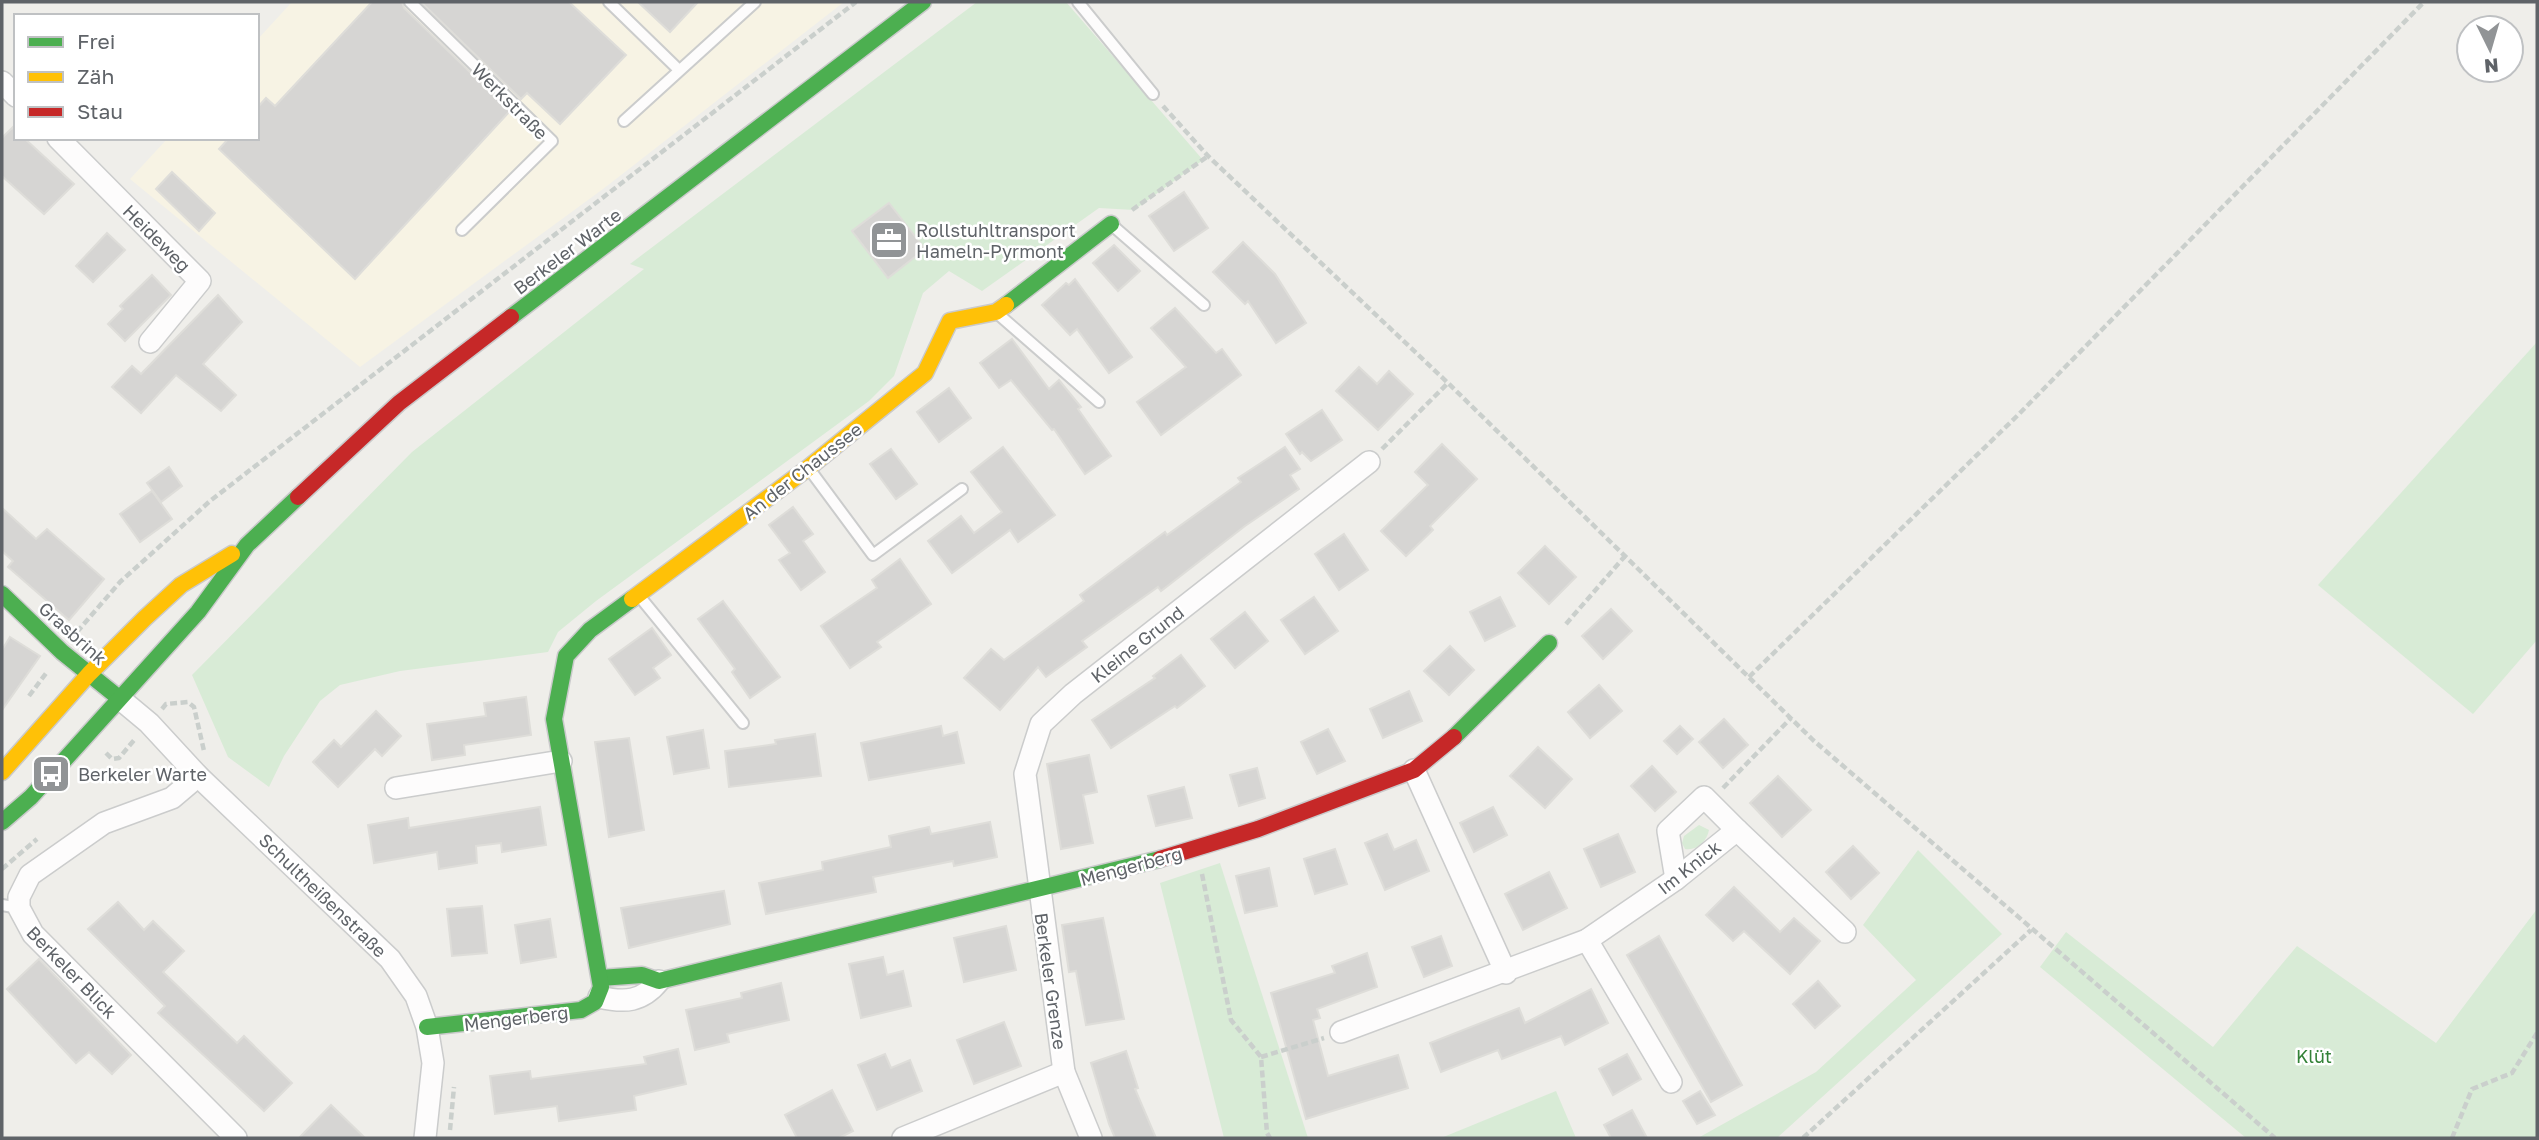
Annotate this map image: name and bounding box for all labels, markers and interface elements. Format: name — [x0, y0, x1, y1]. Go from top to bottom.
legend — [14, 14, 259, 140]
north arrow — [2455, 14, 2525, 84]
text: Frei — [77, 28, 115, 54]
text: N — [2483, 54, 2500, 79]
street label: Werkstraße — [467, 58, 553, 144]
text: Zäh — [77, 63, 114, 89]
text: Stau — [77, 98, 123, 124]
street label: Heideweg — [119, 200, 195, 276]
street label: Berkeler Warte — [509, 203, 625, 299]
office icon: Rollstuhltransport Hameln-Pyrmont — [868, 219, 910, 261]
place label: Rollstuhltransport Hameln-Pyrmont — [916, 219, 1076, 262]
street label: An der Chaussee — [738, 418, 866, 524]
street label: Grasbrink — [35, 597, 111, 669]
street label: Kleine Grund — [1086, 601, 1188, 687]
bus stop icon: Berkeler Warte — [30, 753, 72, 795]
place label: Berkeler Warte — [78, 763, 207, 785]
street label: Schultheißenstraße — [255, 828, 391, 962]
street label: Im Knick — [1653, 835, 1725, 899]
street label: Mengerberg — [1077, 842, 1185, 890]
street label: Berkeler Grenze — [1031, 911, 1071, 1051]
street label: Berkeler Blick — [22, 921, 122, 1023]
street label: Mengerberg — [463, 1001, 569, 1035]
park label: Klüt — [2296, 1045, 2332, 1067]

